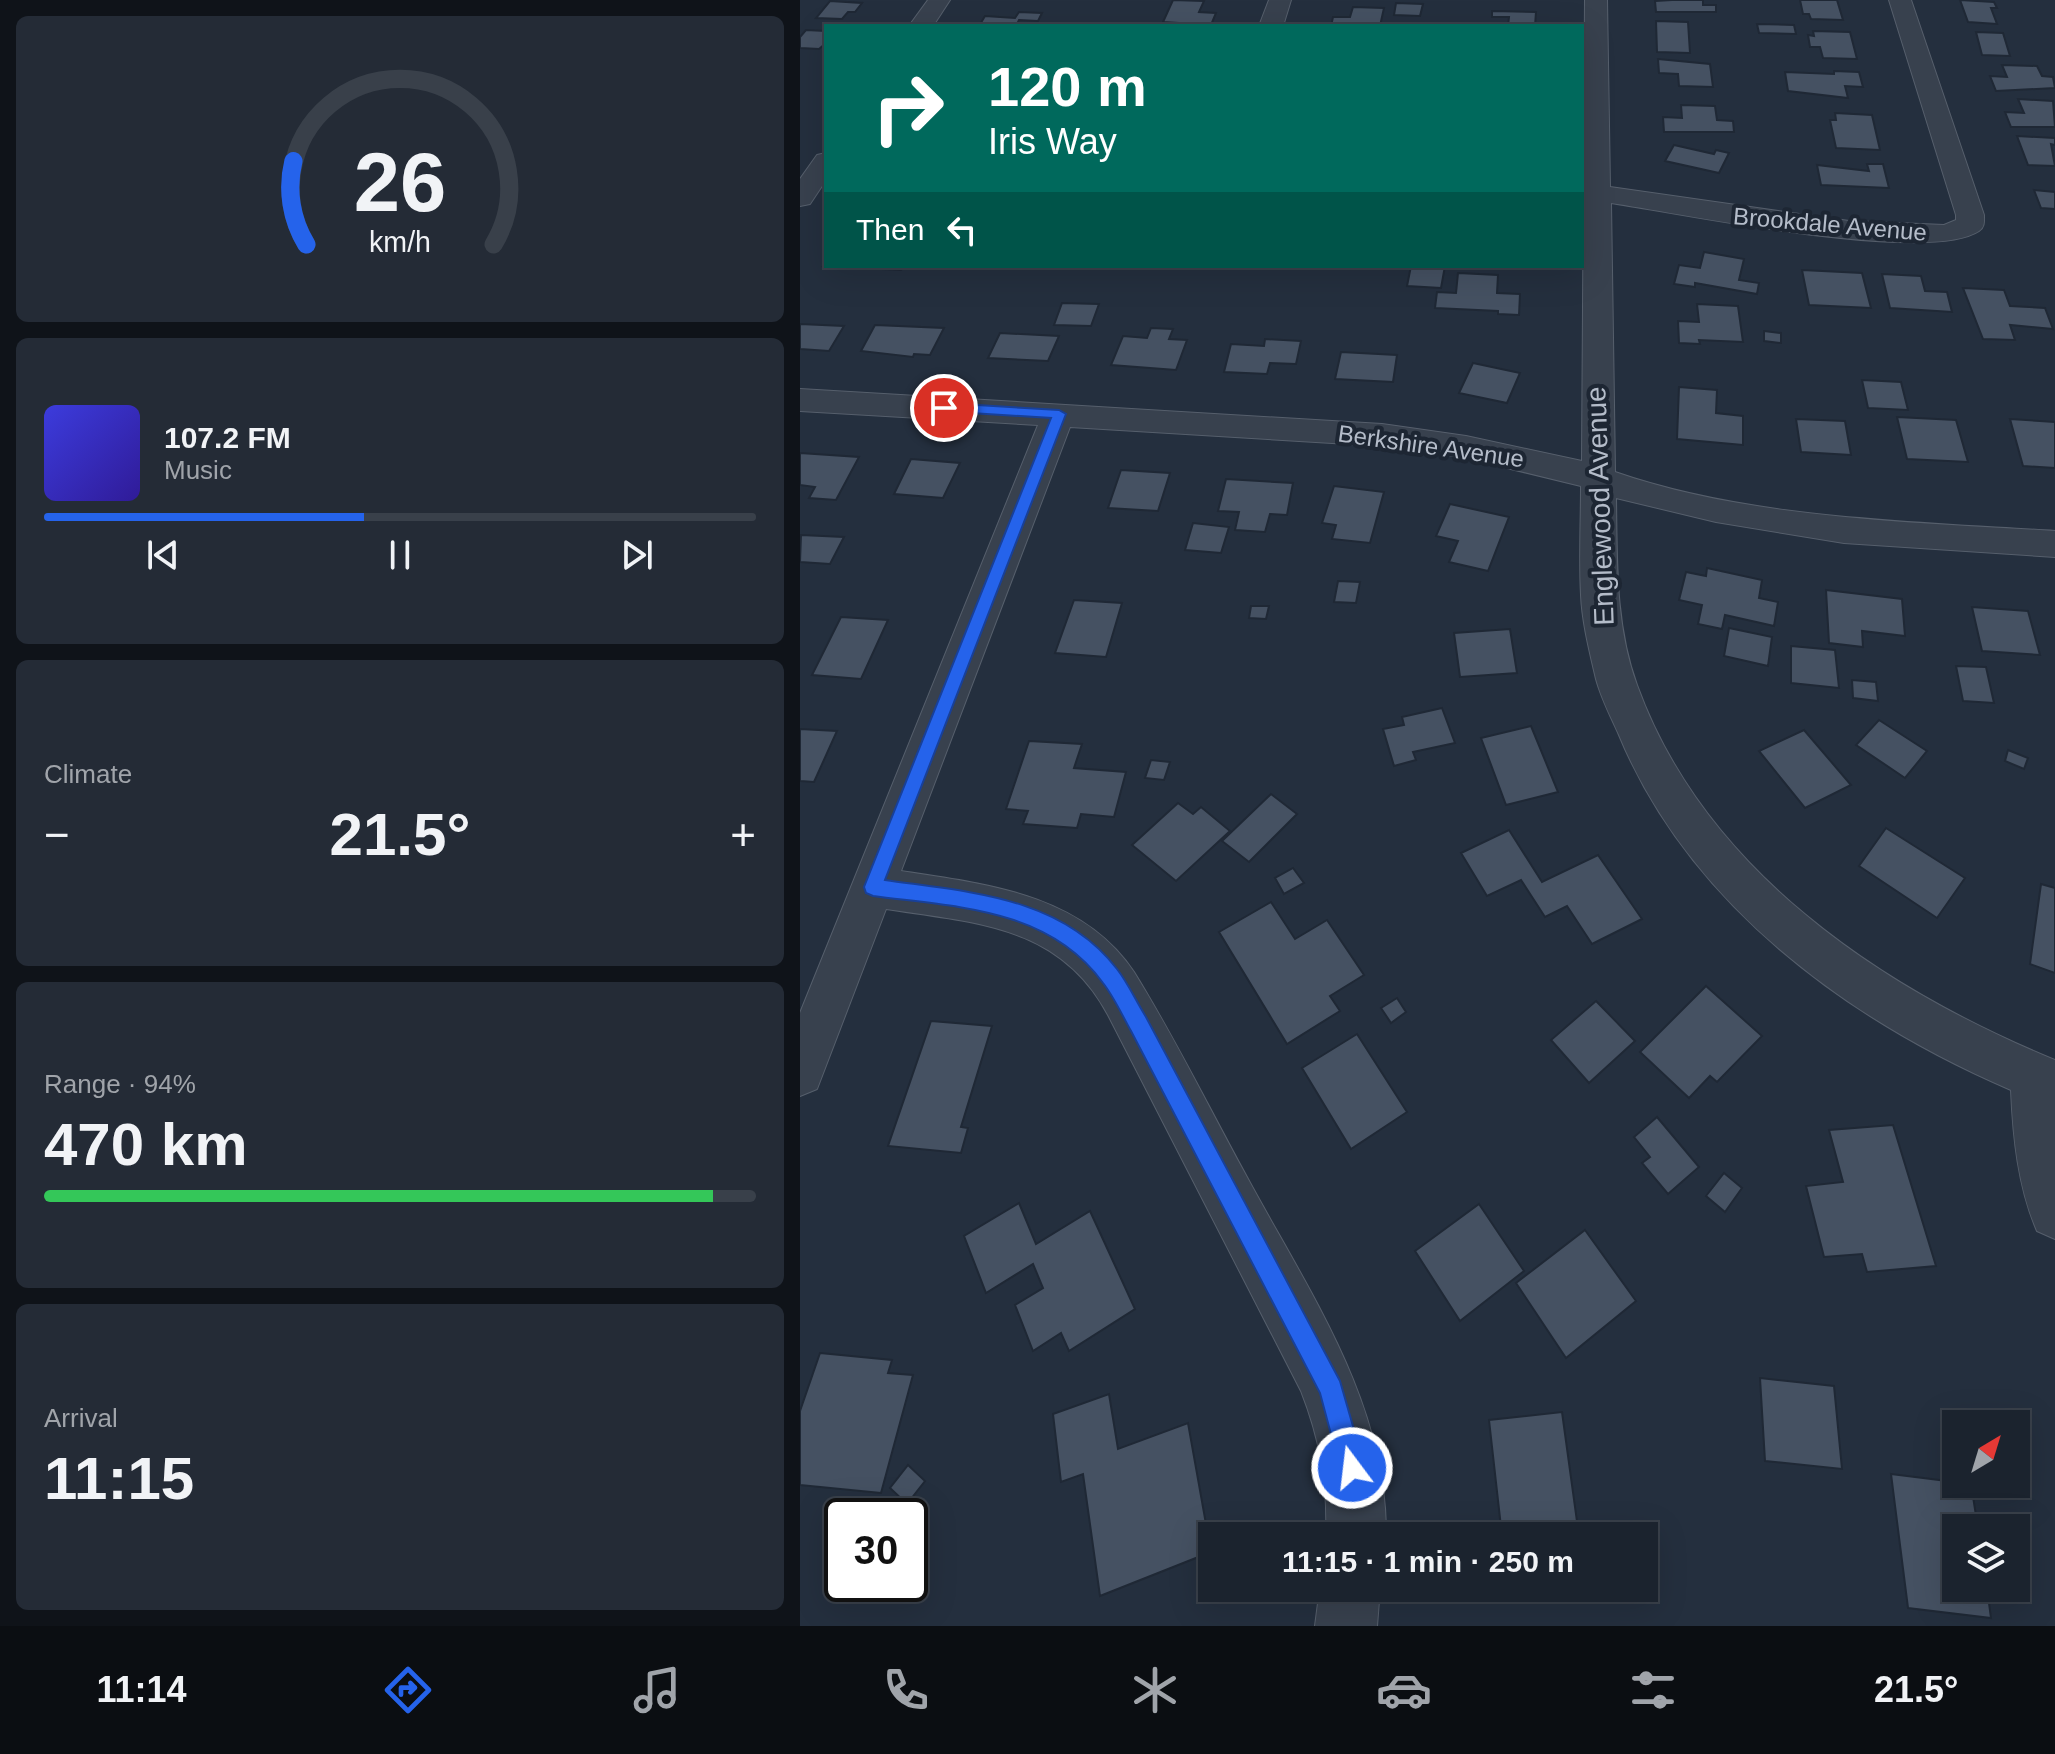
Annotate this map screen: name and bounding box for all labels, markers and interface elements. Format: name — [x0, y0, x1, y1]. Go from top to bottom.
text: 120 m — [988, 55, 1147, 118]
icon: right — [856, 56, 960, 160]
text: Iris Way — [988, 121, 1117, 162]
text: 26 — [354, 136, 446, 229]
street label: Brookdale Avenue — [1732, 202, 1928, 246]
icon: left — [940, 208, 984, 252]
text: Then — [856, 213, 924, 246]
text: km/h — [369, 226, 431, 258]
pin — [910, 374, 978, 442]
icon: arrive — [922, 386, 966, 430]
street label: Englewood Avenue — [1580, 386, 1620, 626]
street label: Berkshire Avenue — [1336, 420, 1526, 472]
text: 107.2 FM — [164, 421, 291, 454]
text: Music — [164, 455, 232, 485]
icon: previous — [141, 533, 185, 577]
icon: pause — [378, 533, 422, 577]
icon: next — [615, 533, 659, 577]
text: Climate — [44, 759, 132, 789]
text: 21.5° — [330, 801, 470, 868]
text: − — [44, 810, 70, 859]
text: + — [730, 810, 756, 859]
text: Range · 94% — [44, 1069, 196, 1099]
text: 470 km — [44, 1111, 248, 1178]
text: Arrival — [44, 1403, 118, 1433]
north arrow — [1942, 1410, 2030, 1498]
map controls — [1942, 1410, 2030, 1602]
position arrow — [1310, 1426, 1394, 1510]
text: 11:15 — [44, 1445, 194, 1512]
speed limit sign: 30 — [824, 1498, 928, 1602]
button: layers — [1942, 1514, 2030, 1602]
text: 11:15 · 1 min · 250 m — [1282, 1545, 1574, 1578]
icon: directions — [380, 1662, 436, 1718]
icon: music — [629, 1662, 685, 1718]
icon: phone — [878, 1662, 934, 1718]
icon: climate — [1127, 1662, 1183, 1718]
icon: car — [1376, 1662, 1432, 1718]
icon: filters — [1625, 1662, 1681, 1718]
text: 11:14 — [97, 1669, 187, 1710]
text: 21.5° — [1874, 1669, 1958, 1710]

